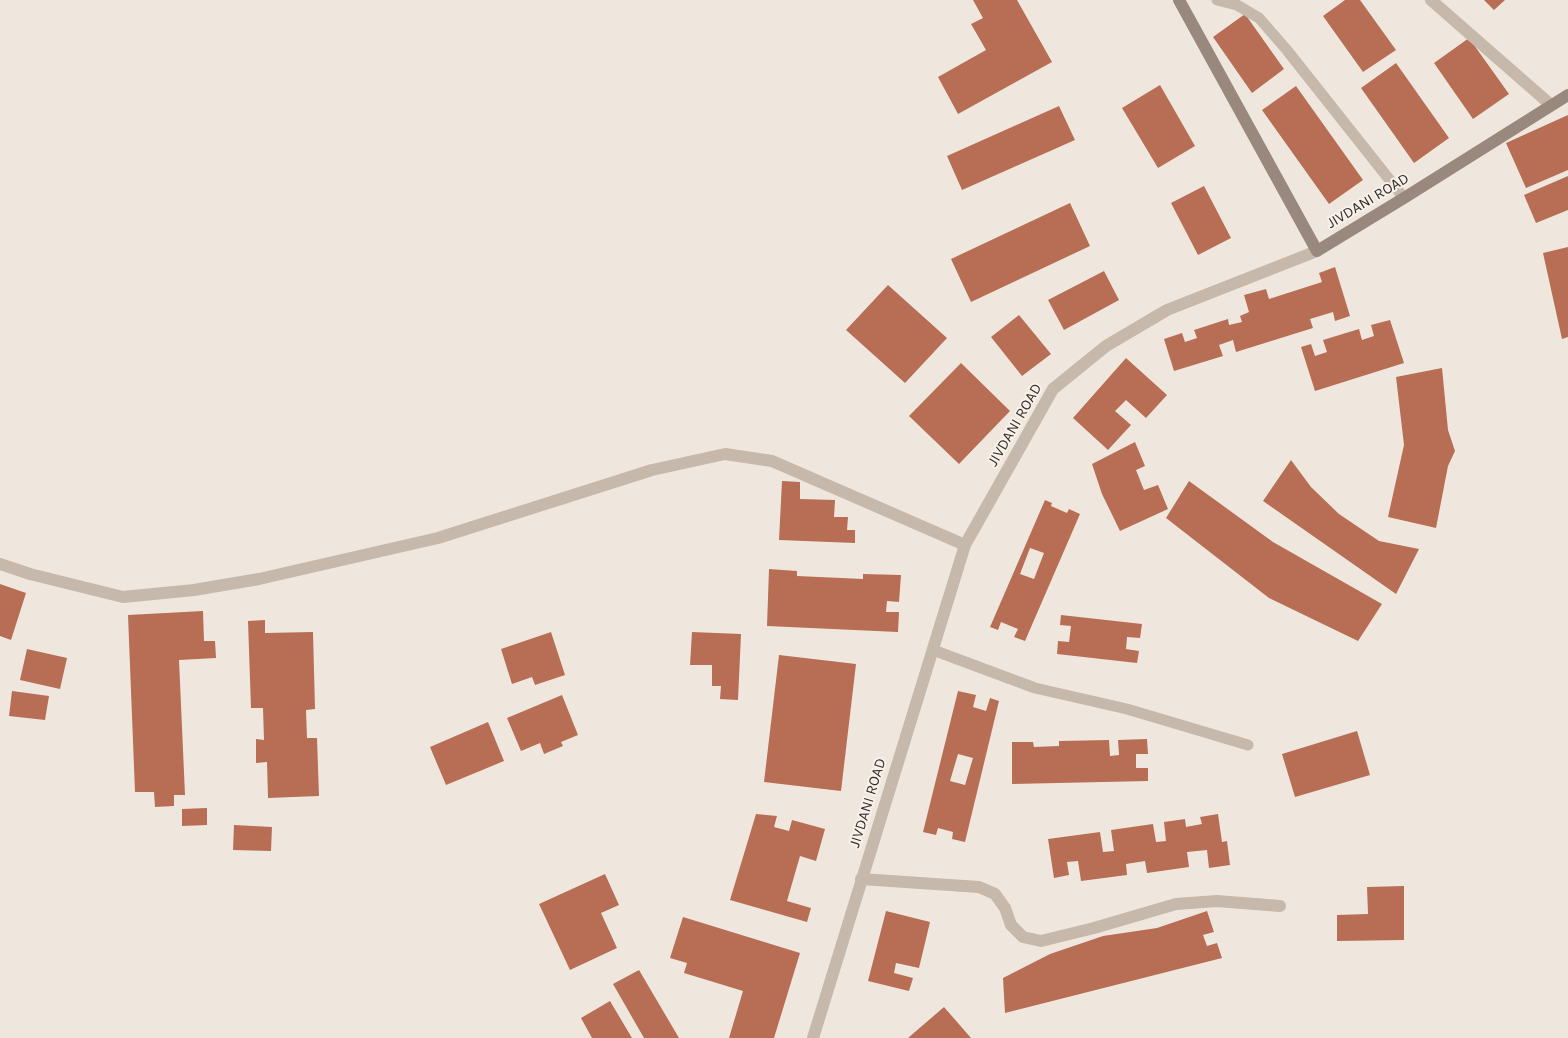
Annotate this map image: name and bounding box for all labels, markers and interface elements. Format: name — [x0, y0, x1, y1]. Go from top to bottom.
street label: JIVDANI ROAD — [1324, 169, 1412, 233]
street label: JIVDANI ROAD — [984, 380, 1046, 470]
street label: JIVDANI ROAD — [846, 756, 890, 850]

